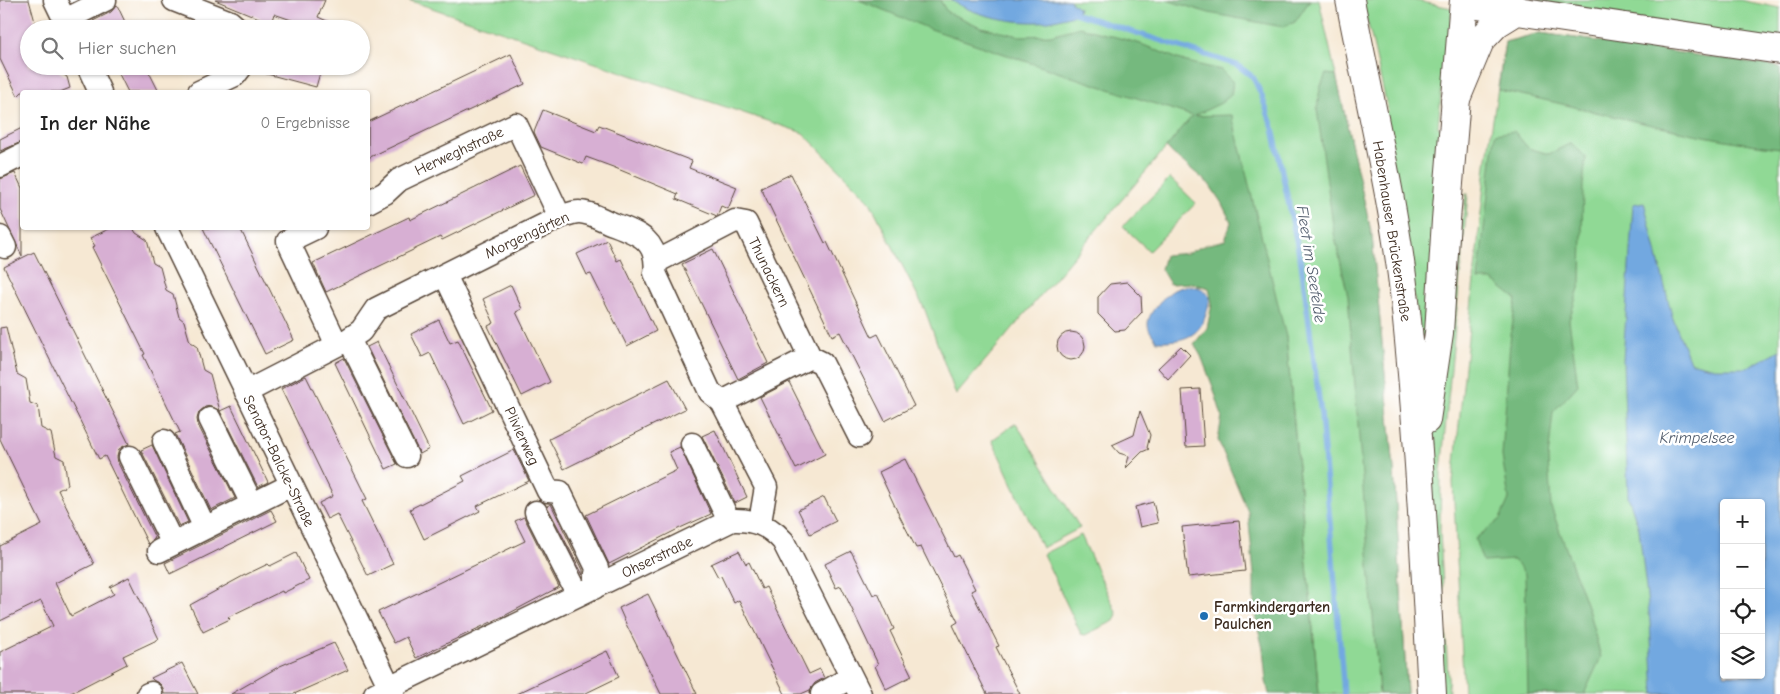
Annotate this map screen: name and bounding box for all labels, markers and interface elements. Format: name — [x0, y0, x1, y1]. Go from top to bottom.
search box — [20, 20, 370, 75]
icon: search — [38, 34, 66, 62]
text: Hier suchen — [78, 37, 176, 59]
text: In der Nähe — [40, 111, 150, 135]
text: 0 Ergebnisse — [261, 114, 350, 132]
street label: Herweghstraße — [412, 122, 507, 179]
street label: Habenhauser Brückenstraße — [1369, 139, 1415, 323]
water label: Fleet im Seefelde — [1293, 204, 1329, 324]
street label: Morgengärten — [482, 208, 572, 262]
street label: Thunackern — [744, 234, 794, 310]
street label: Senator-Balcke-Straße — [239, 392, 319, 530]
street label: Plivierweg — [501, 404, 543, 468]
water label: Krimpelsee — [1660, 429, 1735, 447]
map controls — [1720, 499, 1765, 679]
button: + — [1720, 499, 1765, 544]
street label: Ohserstraße — [619, 532, 696, 582]
button: − — [1720, 544, 1765, 589]
button: locate — [1720, 589, 1765, 634]
place label: Farmkindergarten Paulchen — [1214, 598, 1330, 633]
marker: Farmkindergarten Paulchen — [1198, 610, 1210, 622]
button: layers — [1720, 634, 1765, 679]

